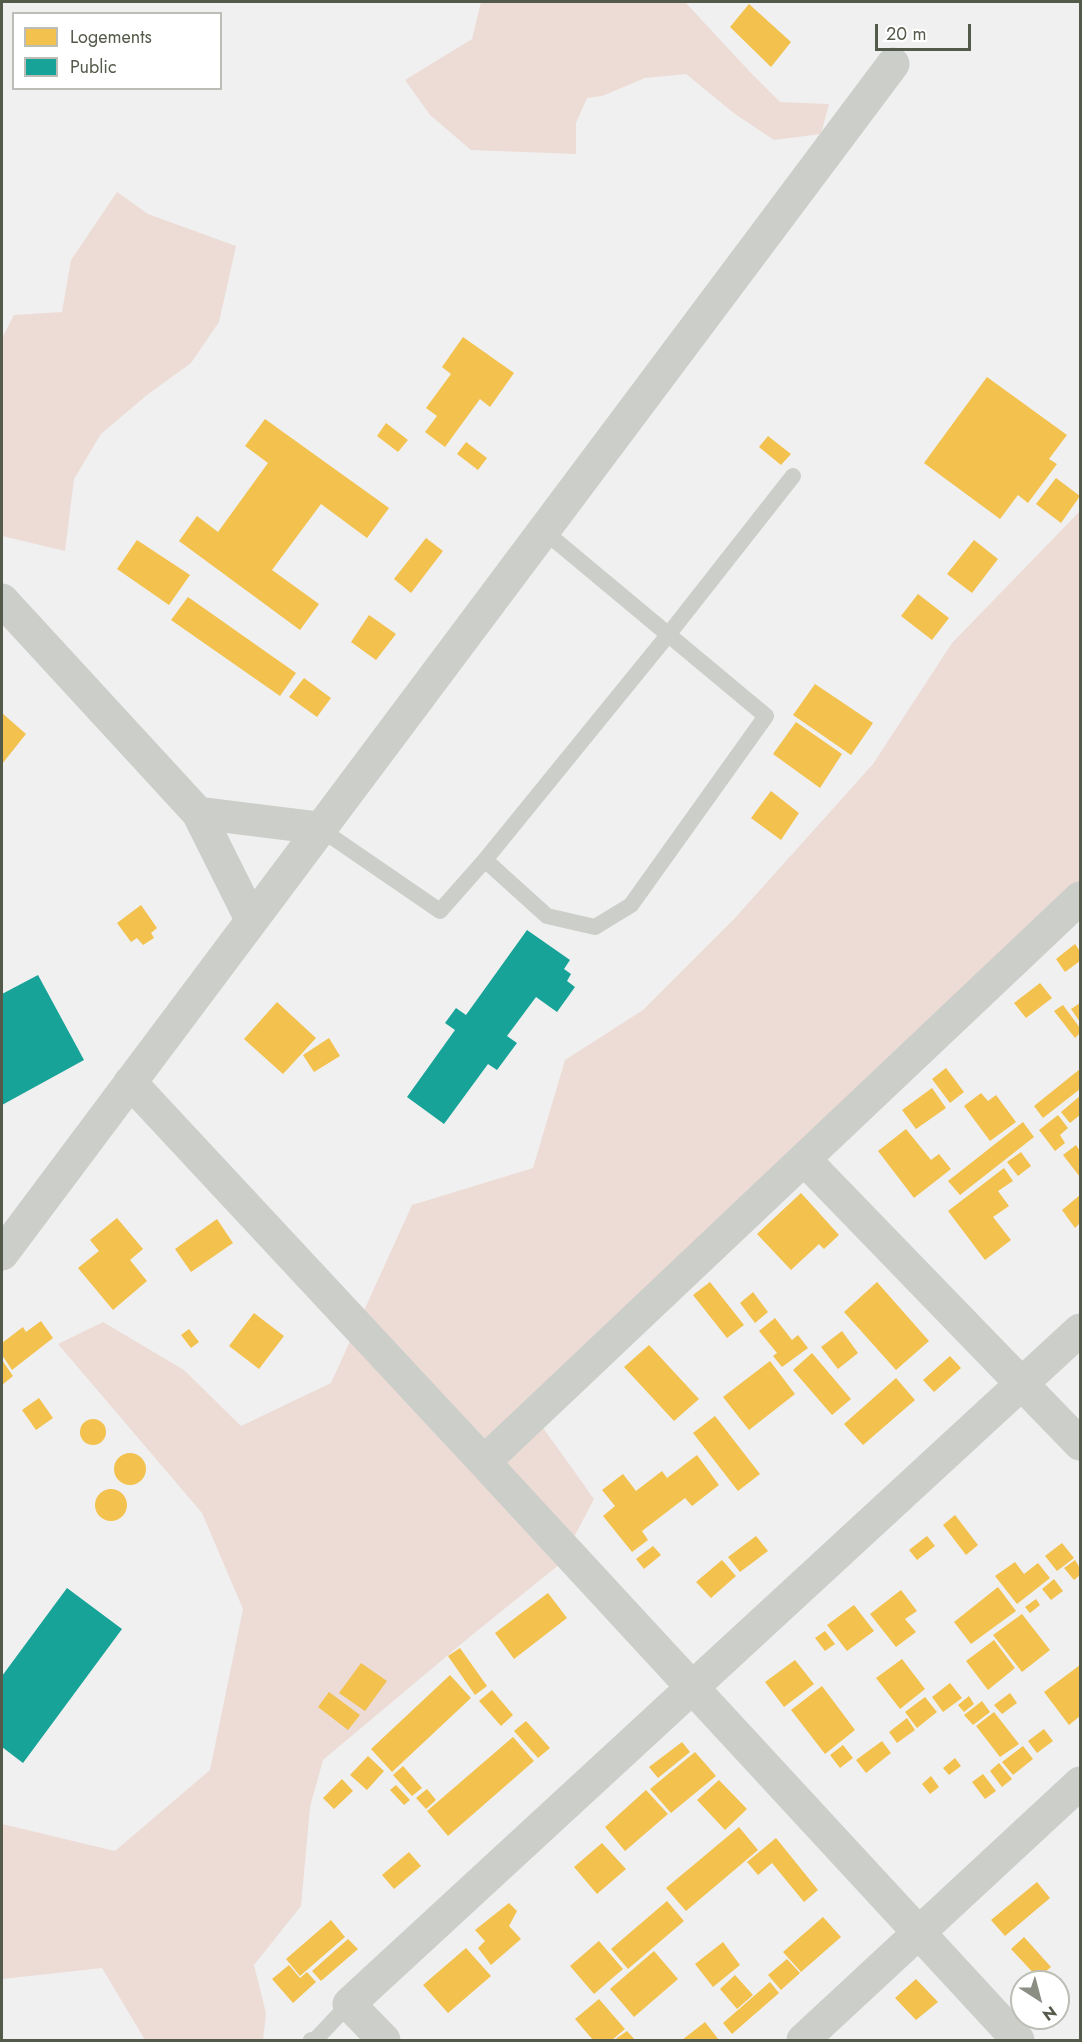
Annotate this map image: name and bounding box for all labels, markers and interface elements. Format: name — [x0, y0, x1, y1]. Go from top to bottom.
legend — [12, 12, 222, 90]
scale bar — [878, 12, 974, 50]
text: 20 m — [886, 21, 926, 47]
text: Logements — [70, 24, 152, 50]
text: Public — [70, 54, 117, 80]
north arrow — [1010, 1970, 1070, 2030]
text: N — [1038, 2000, 1062, 2026]

